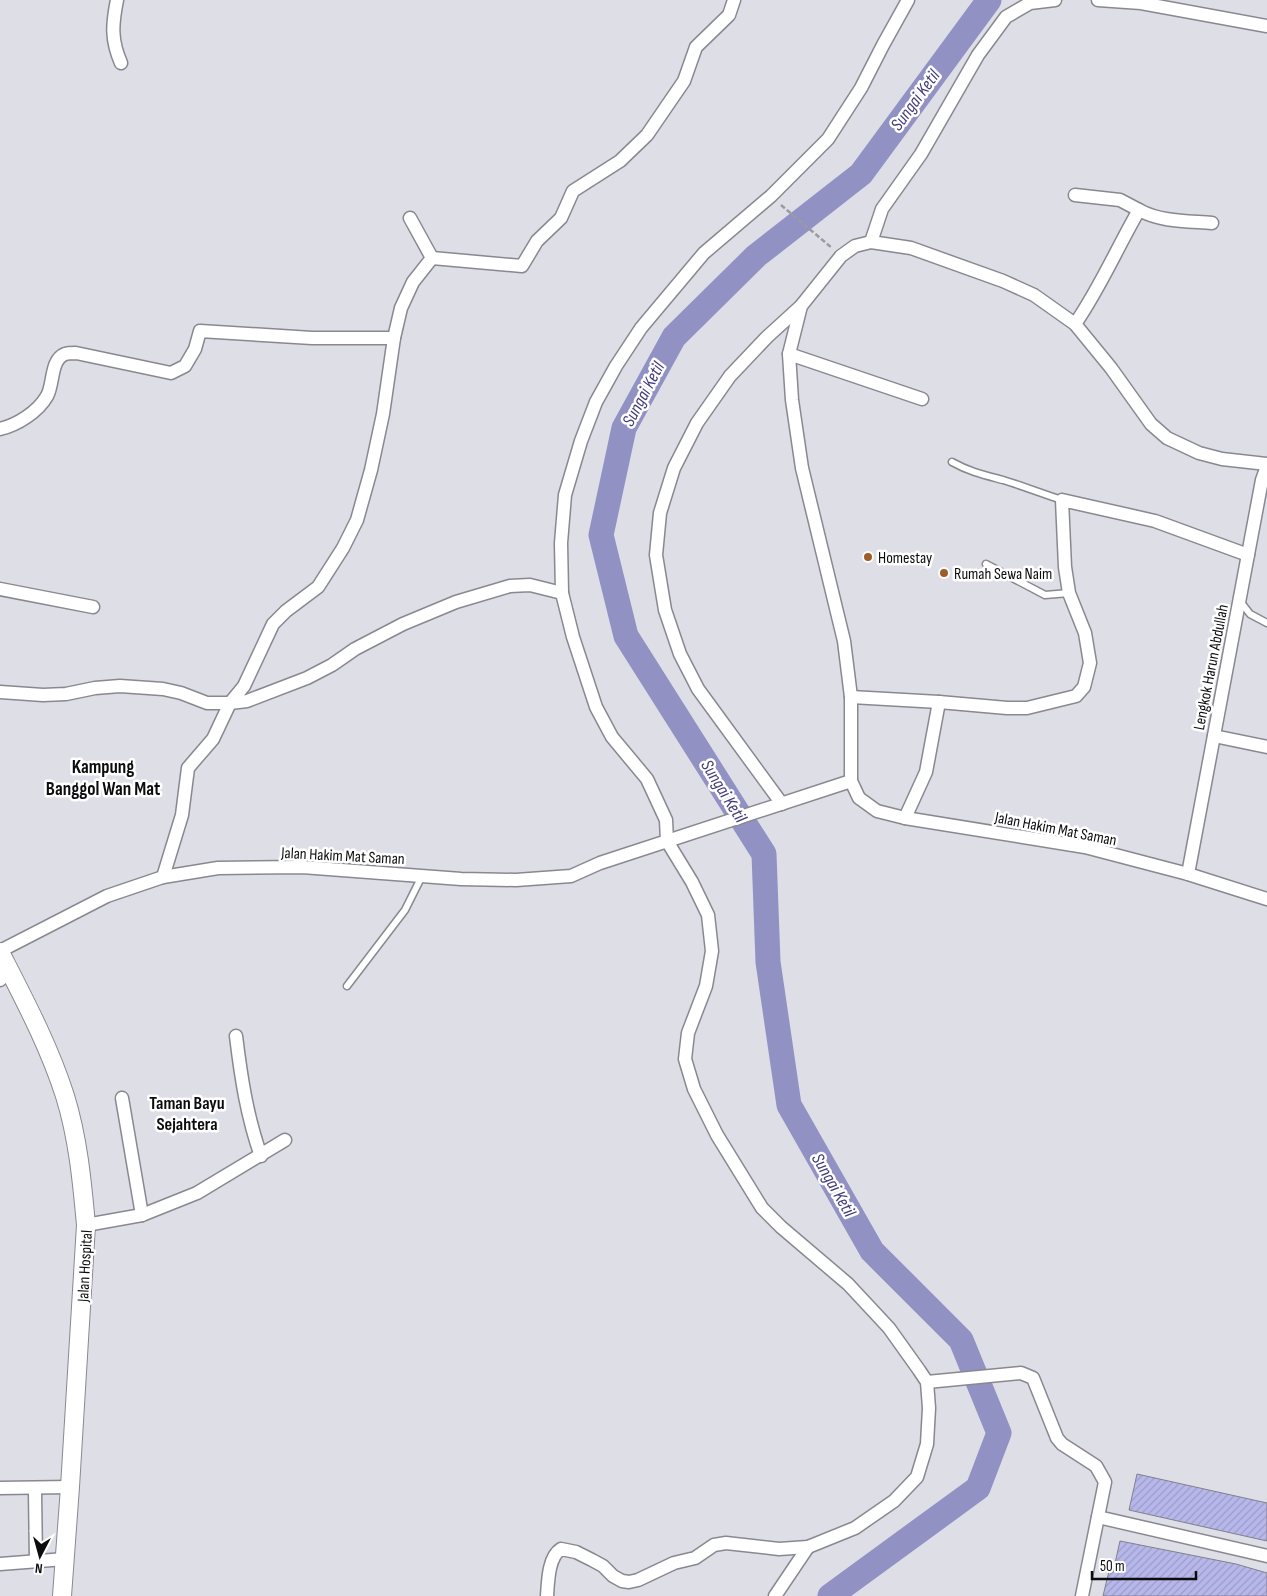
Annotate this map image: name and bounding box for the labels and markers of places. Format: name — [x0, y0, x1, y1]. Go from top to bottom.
place label: Homestay — [878, 549, 932, 568]
marker: Homestay — [862, 551, 874, 563]
place label: Rumah Sewa Naim — [954, 565, 1052, 584]
marker: Rumah Sewa Naim — [938, 567, 950, 579]

